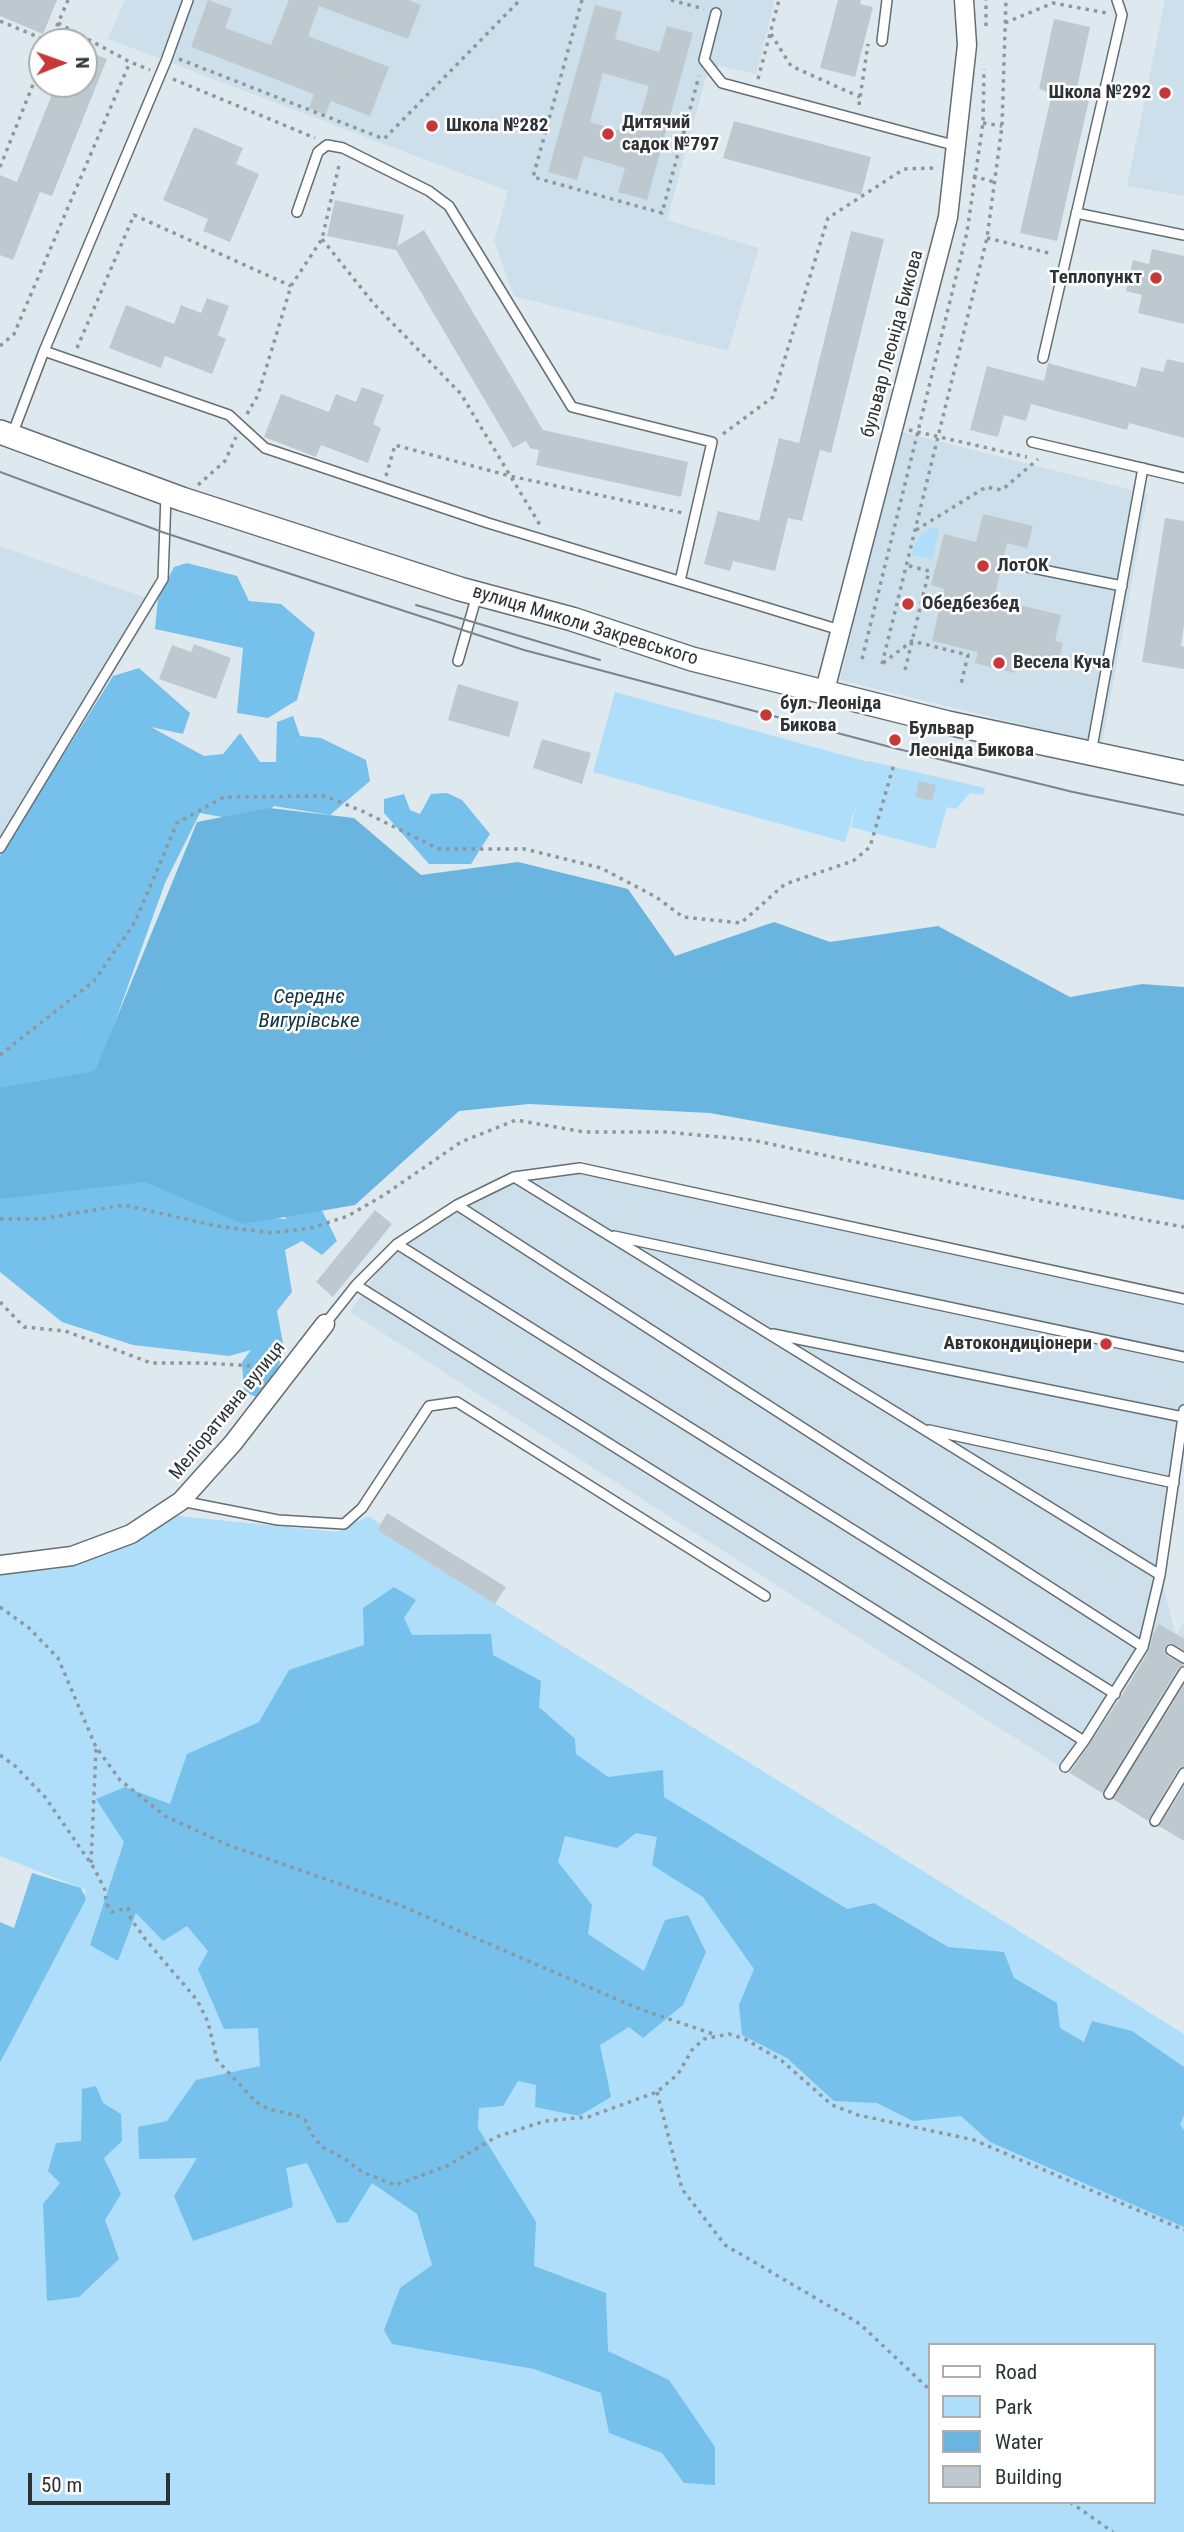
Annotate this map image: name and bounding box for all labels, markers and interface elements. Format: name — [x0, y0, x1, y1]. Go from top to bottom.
north arrow — [28, 28, 98, 98]
text: N — [71, 57, 94, 69]
place label: Школа №292 — [1049, 82, 1151, 104]
marker: Школа №292 — [1157, 85, 1173, 101]
place label: Дитячий садок №797 — [622, 112, 719, 156]
place label: Школа №282 — [446, 115, 548, 137]
marker: Школа №282 — [424, 118, 440, 134]
marker: Дитячий садок №797 — [600, 126, 616, 142]
street label: бульвар Леоніда Бикова — [857, 248, 929, 440]
place label: Теплопункт — [1049, 267, 1142, 289]
marker: Теплопункт — [1148, 270, 1164, 286]
place label: ЛотОК — [997, 555, 1049, 577]
marker: ЛотОК — [975, 558, 991, 574]
street label: вулиця Миколи Закревського — [469, 581, 701, 671]
place label: Обедбезбед — [922, 593, 1019, 615]
marker: Обедбезбед — [900, 596, 916, 612]
place label: Весела Куча — [1013, 652, 1110, 674]
marker: Весела Куча — [991, 655, 1007, 671]
place label: бул. Леоніда Бикова — [780, 693, 881, 737]
marker: бул. Леоніда Бикова — [758, 707, 774, 723]
place label: Бульвар Леоніда Бикова — [909, 718, 1034, 762]
marker: Бульвар Леоніда Бикова — [887, 732, 903, 748]
water label: Середнє Вигурівське — [259, 985, 359, 1035]
place label: Автокондиціонери — [943, 1333, 1092, 1355]
marker: Автокондиціонери — [1098, 1336, 1114, 1352]
street label: Меліоративна вулиця — [165, 1337, 291, 1485]
legend — [928, 2343, 1156, 2504]
text: Road — [995, 2360, 1037, 2384]
text: Park — [995, 2395, 1032, 2419]
text: Water — [995, 2430, 1043, 2454]
scale bar — [32, 2458, 173, 2502]
text: Building — [995, 2465, 1062, 2489]
text: 50 m — [41, 2473, 82, 2497]

